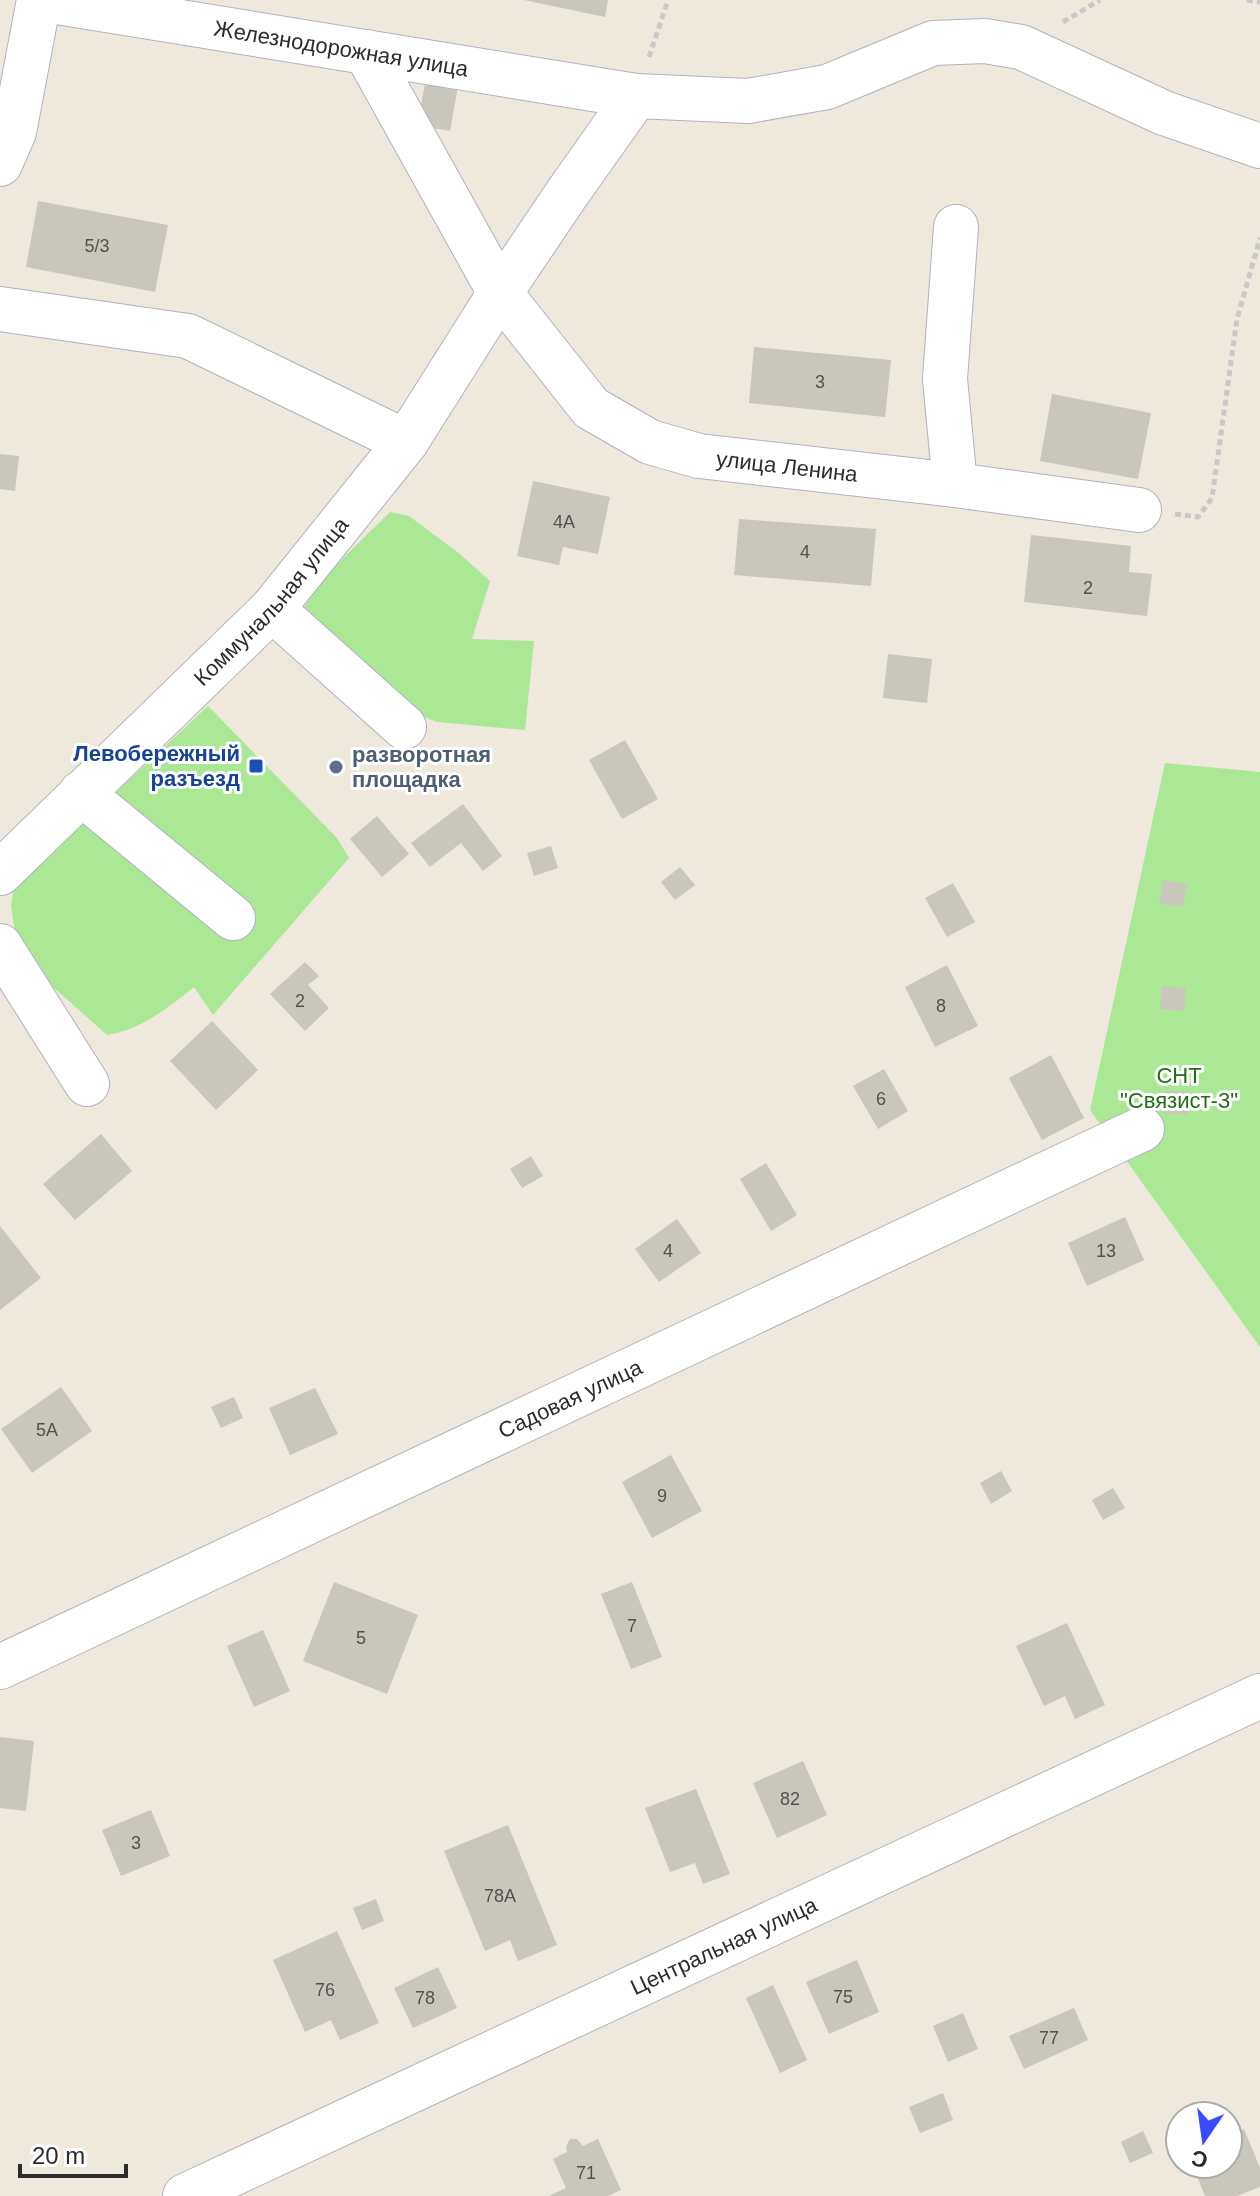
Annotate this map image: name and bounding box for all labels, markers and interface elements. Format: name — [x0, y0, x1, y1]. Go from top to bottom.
street label: Железнодорожная улица — [212, 16, 471, 82]
house number: 5/3 — [84, 236, 110, 256]
house number: 3 — [815, 372, 825, 392]
street label: улица Ленина — [715, 446, 860, 487]
street label: Коммунальная улица — [189, 512, 354, 691]
house number: 4А — [553, 512, 575, 532]
house number: 4 — [800, 542, 810, 562]
house number: 2 — [1083, 578, 1093, 598]
place label: Левобережный разъезд — [73, 741, 240, 791]
place label: разворотная площадка — [352, 742, 491, 792]
marker: Левобережный разъезд — [247, 757, 265, 775]
marker: разворотная площадка — [327, 758, 345, 776]
house number: 2 — [295, 991, 305, 1011]
house number: 8 — [936, 996, 946, 1016]
park label: СНТ "Связист-3" — [1120, 1063, 1238, 1113]
house number: 6 — [876, 1089, 886, 1109]
house number: 4 — [663, 1241, 673, 1261]
house number: 13 — [1096, 1241, 1116, 1261]
street label: Садовая улица — [494, 1354, 647, 1443]
house number: 5А — [36, 1420, 58, 1440]
house number: 9 — [657, 1486, 667, 1506]
house number: 7 — [627, 1616, 637, 1636]
house number: 5 — [356, 1628, 366, 1648]
house number: 82 — [780, 1789, 800, 1809]
house number: 3 — [131, 1833, 141, 1853]
house number: 78А — [484, 1886, 516, 1906]
street label: Центральная улица — [627, 1892, 822, 2000]
house number: 76 — [315, 1980, 335, 2000]
house number: 75 — [833, 1987, 853, 2007]
house number: 78 — [415, 1988, 435, 2008]
house number: 77 — [1039, 2028, 1059, 2048]
north arrow — [1164, 2100, 1244, 2180]
scale bar — [20, 2128, 126, 2178]
text: 20 m — [32, 2142, 85, 2169]
text: С — [1189, 2145, 1210, 2173]
house number: 71 — [576, 2163, 596, 2183]

